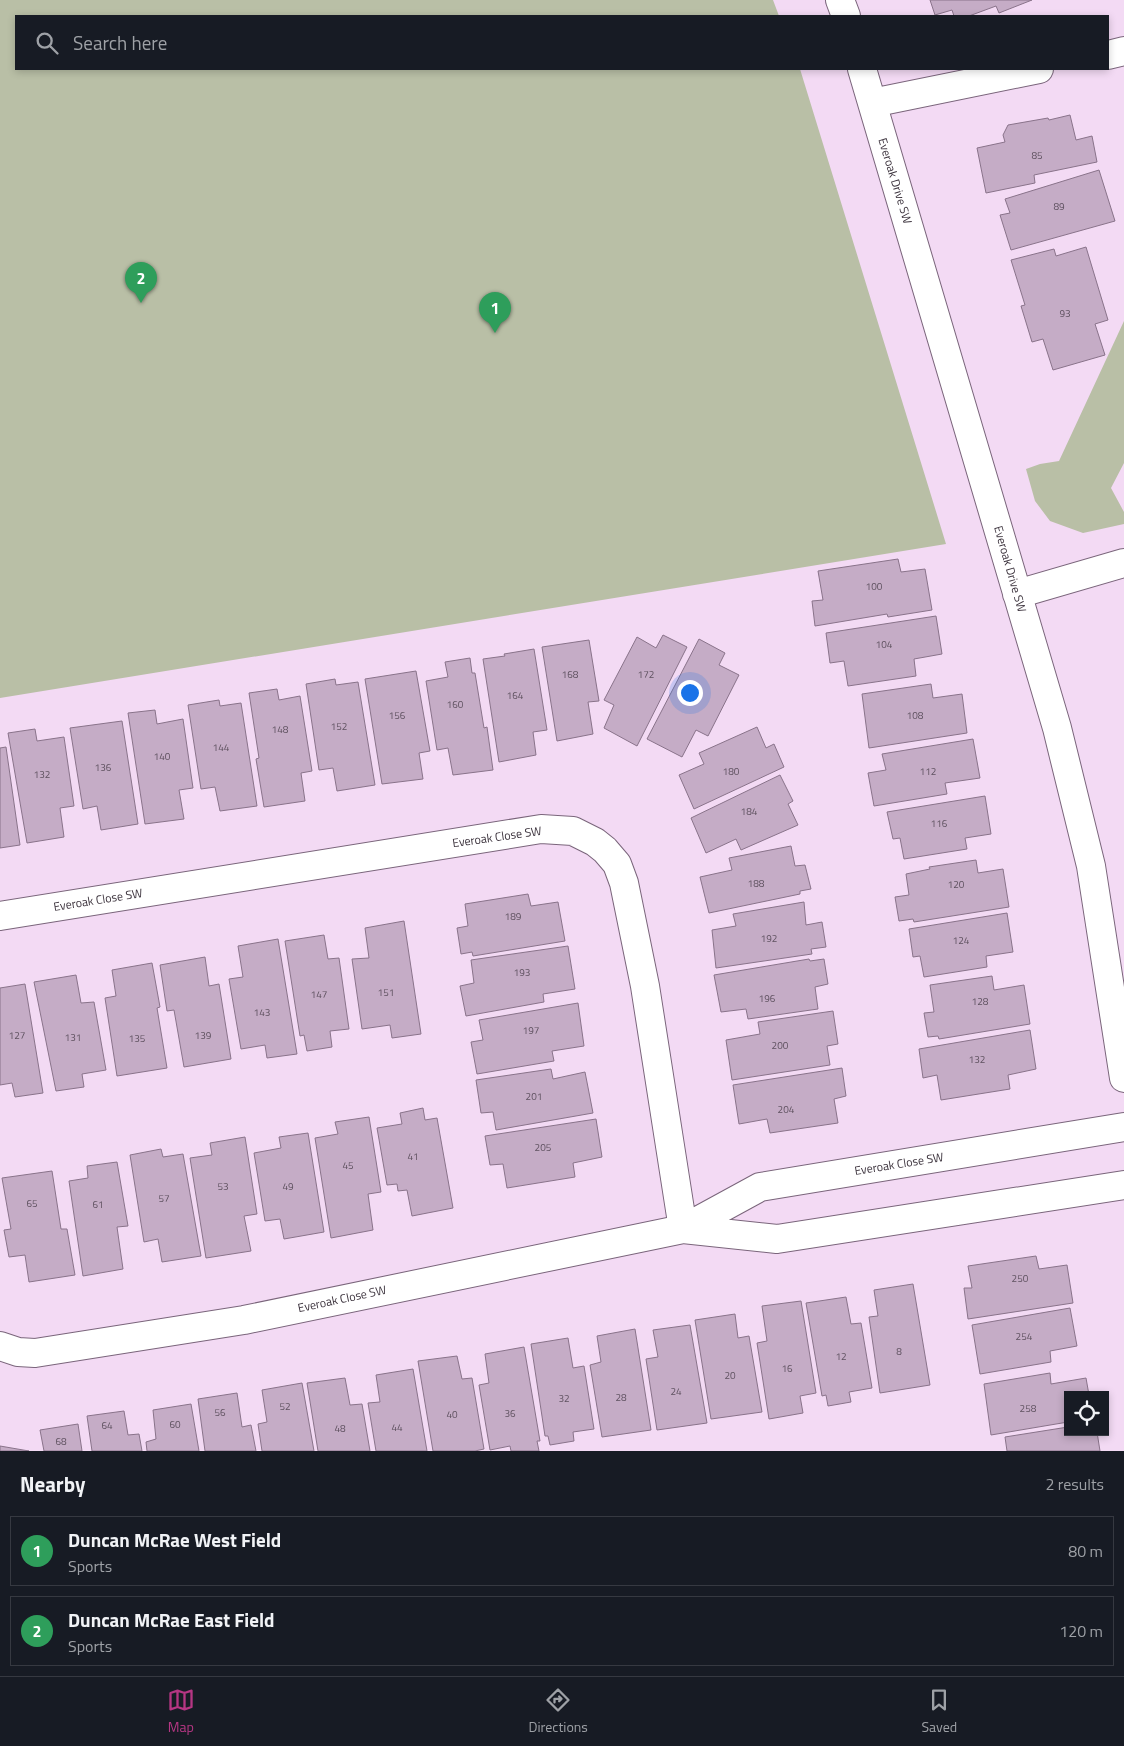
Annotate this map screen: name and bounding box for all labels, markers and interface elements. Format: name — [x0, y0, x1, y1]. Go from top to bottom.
search box — [15, 15, 1109, 70]
text: Search here — [73, 28, 167, 57]
icon: search — [33, 29, 61, 57]
street label: Everoak Drive SW — [873, 136, 918, 227]
house number: 85 — [1031, 148, 1043, 163]
house number: 89 — [1053, 199, 1065, 214]
pin: 2 — [125, 262, 157, 303]
pin: 1 — [479, 292, 511, 333]
house number: 93 — [1059, 306, 1071, 321]
street label: Everoak Drive SW — [989, 523, 1032, 615]
house number: 100 — [866, 579, 883, 594]
house number: 104 — [876, 637, 893, 652]
house number: 168 — [562, 667, 579, 682]
house number: 172 — [638, 667, 654, 682]
your location — [677, 680, 703, 706]
house number: 164 — [507, 688, 524, 703]
house number: 160 — [447, 697, 464, 712]
house number: 156 — [389, 708, 406, 723]
house number: 108 — [907, 708, 924, 723]
house number: 152 — [331, 719, 347, 734]
house number: 148 — [272, 722, 289, 737]
house number: 144 — [213, 740, 230, 755]
house number: 140 — [154, 749, 171, 764]
house number: 136 — [95, 760, 112, 775]
house number: 180 — [723, 764, 740, 779]
house number: 112 — [920, 764, 936, 779]
house number: 132 — [34, 767, 50, 782]
house number: 184 — [741, 804, 758, 819]
house number: 116 — [931, 816, 948, 831]
street label: Everoak Close SW — [451, 821, 543, 852]
house number: 188 — [748, 876, 765, 891]
house number: 120 — [948, 877, 965, 892]
street label: Everoak Close SW — [52, 883, 144, 916]
house number: 189 — [505, 909, 522, 924]
house number: 192 — [761, 931, 777, 946]
house number: 124 — [953, 933, 970, 948]
house number: 193 — [514, 965, 530, 980]
house number: 151 — [378, 985, 394, 1000]
house number: 147 — [311, 987, 327, 1002]
house number: 196 — [759, 991, 776, 1006]
house number: 128 — [972, 994, 989, 1009]
house number: 143 — [254, 1005, 270, 1020]
house number: 197 — [523, 1023, 539, 1038]
house number: 127 — [9, 1028, 25, 1043]
house number: 139 — [195, 1028, 212, 1043]
house number: 131 — [65, 1030, 81, 1045]
house number: 135 — [129, 1031, 146, 1046]
house number: 200 — [772, 1038, 789, 1053]
house number: 132 — [969, 1052, 985, 1067]
house number: 201 — [526, 1089, 542, 1104]
house number: 204 — [778, 1102, 795, 1117]
house number: 205 — [535, 1140, 552, 1155]
street label: Everoak Close SW — [853, 1147, 945, 1180]
house number: 41 — [407, 1149, 419, 1164]
house number: 45 — [342, 1158, 354, 1173]
house number: 53 — [217, 1179, 229, 1194]
house number: 49 — [282, 1179, 294, 1194]
house number: 57 — [158, 1191, 170, 1206]
house number: 65 — [26, 1196, 38, 1211]
house number: 61 — [92, 1197, 104, 1212]
house number: 250 — [1012, 1271, 1029, 1286]
street label: Everoak Close SW — [296, 1280, 388, 1317]
house number: 254 — [1016, 1329, 1033, 1344]
house number: 8 — [896, 1344, 902, 1359]
house number: 12 — [835, 1349, 847, 1364]
house number: 16 — [781, 1361, 793, 1376]
house number: 20 — [724, 1368, 736, 1383]
house number: 24 — [670, 1384, 682, 1399]
house number: 28 — [615, 1390, 627, 1405]
house number: 32 — [558, 1391, 570, 1406]
map controls — [1064, 1391, 1109, 1436]
button: locate — [1064, 1391, 1109, 1436]
house number: 52 — [279, 1399, 291, 1414]
house number: 258 — [1020, 1401, 1037, 1416]
house number: 56 — [214, 1405, 226, 1420]
house number: 36 — [504, 1406, 516, 1421]
house number: 40 — [446, 1407, 458, 1422]
house number: 60 — [169, 1417, 181, 1432]
house number: 64 — [101, 1418, 113, 1433]
house number: 44 — [391, 1420, 403, 1435]
house number: 48 — [334, 1421, 346, 1436]
house number: 68 — [55, 1434, 67, 1449]
text: Nearby — [20, 1468, 85, 1500]
text: 2 results — [1045, 1472, 1104, 1496]
text: Duncan McRae West Field — [68, 1525, 281, 1554]
text: 1 — [33, 1539, 41, 1563]
text: 80 m — [1068, 1539, 1103, 1563]
text: Sports — [68, 1554, 112, 1578]
text: Duncan McRae East Field — [68, 1605, 274, 1634]
text: 2 — [33, 1619, 41, 1643]
text: 120 m — [1059, 1619, 1103, 1643]
text: Sports — [68, 1634, 112, 1658]
tab: Map — [167, 1686, 195, 1737]
tab: Directions — [528, 1686, 588, 1737]
tab: Saved — [922, 1686, 957, 1737]

